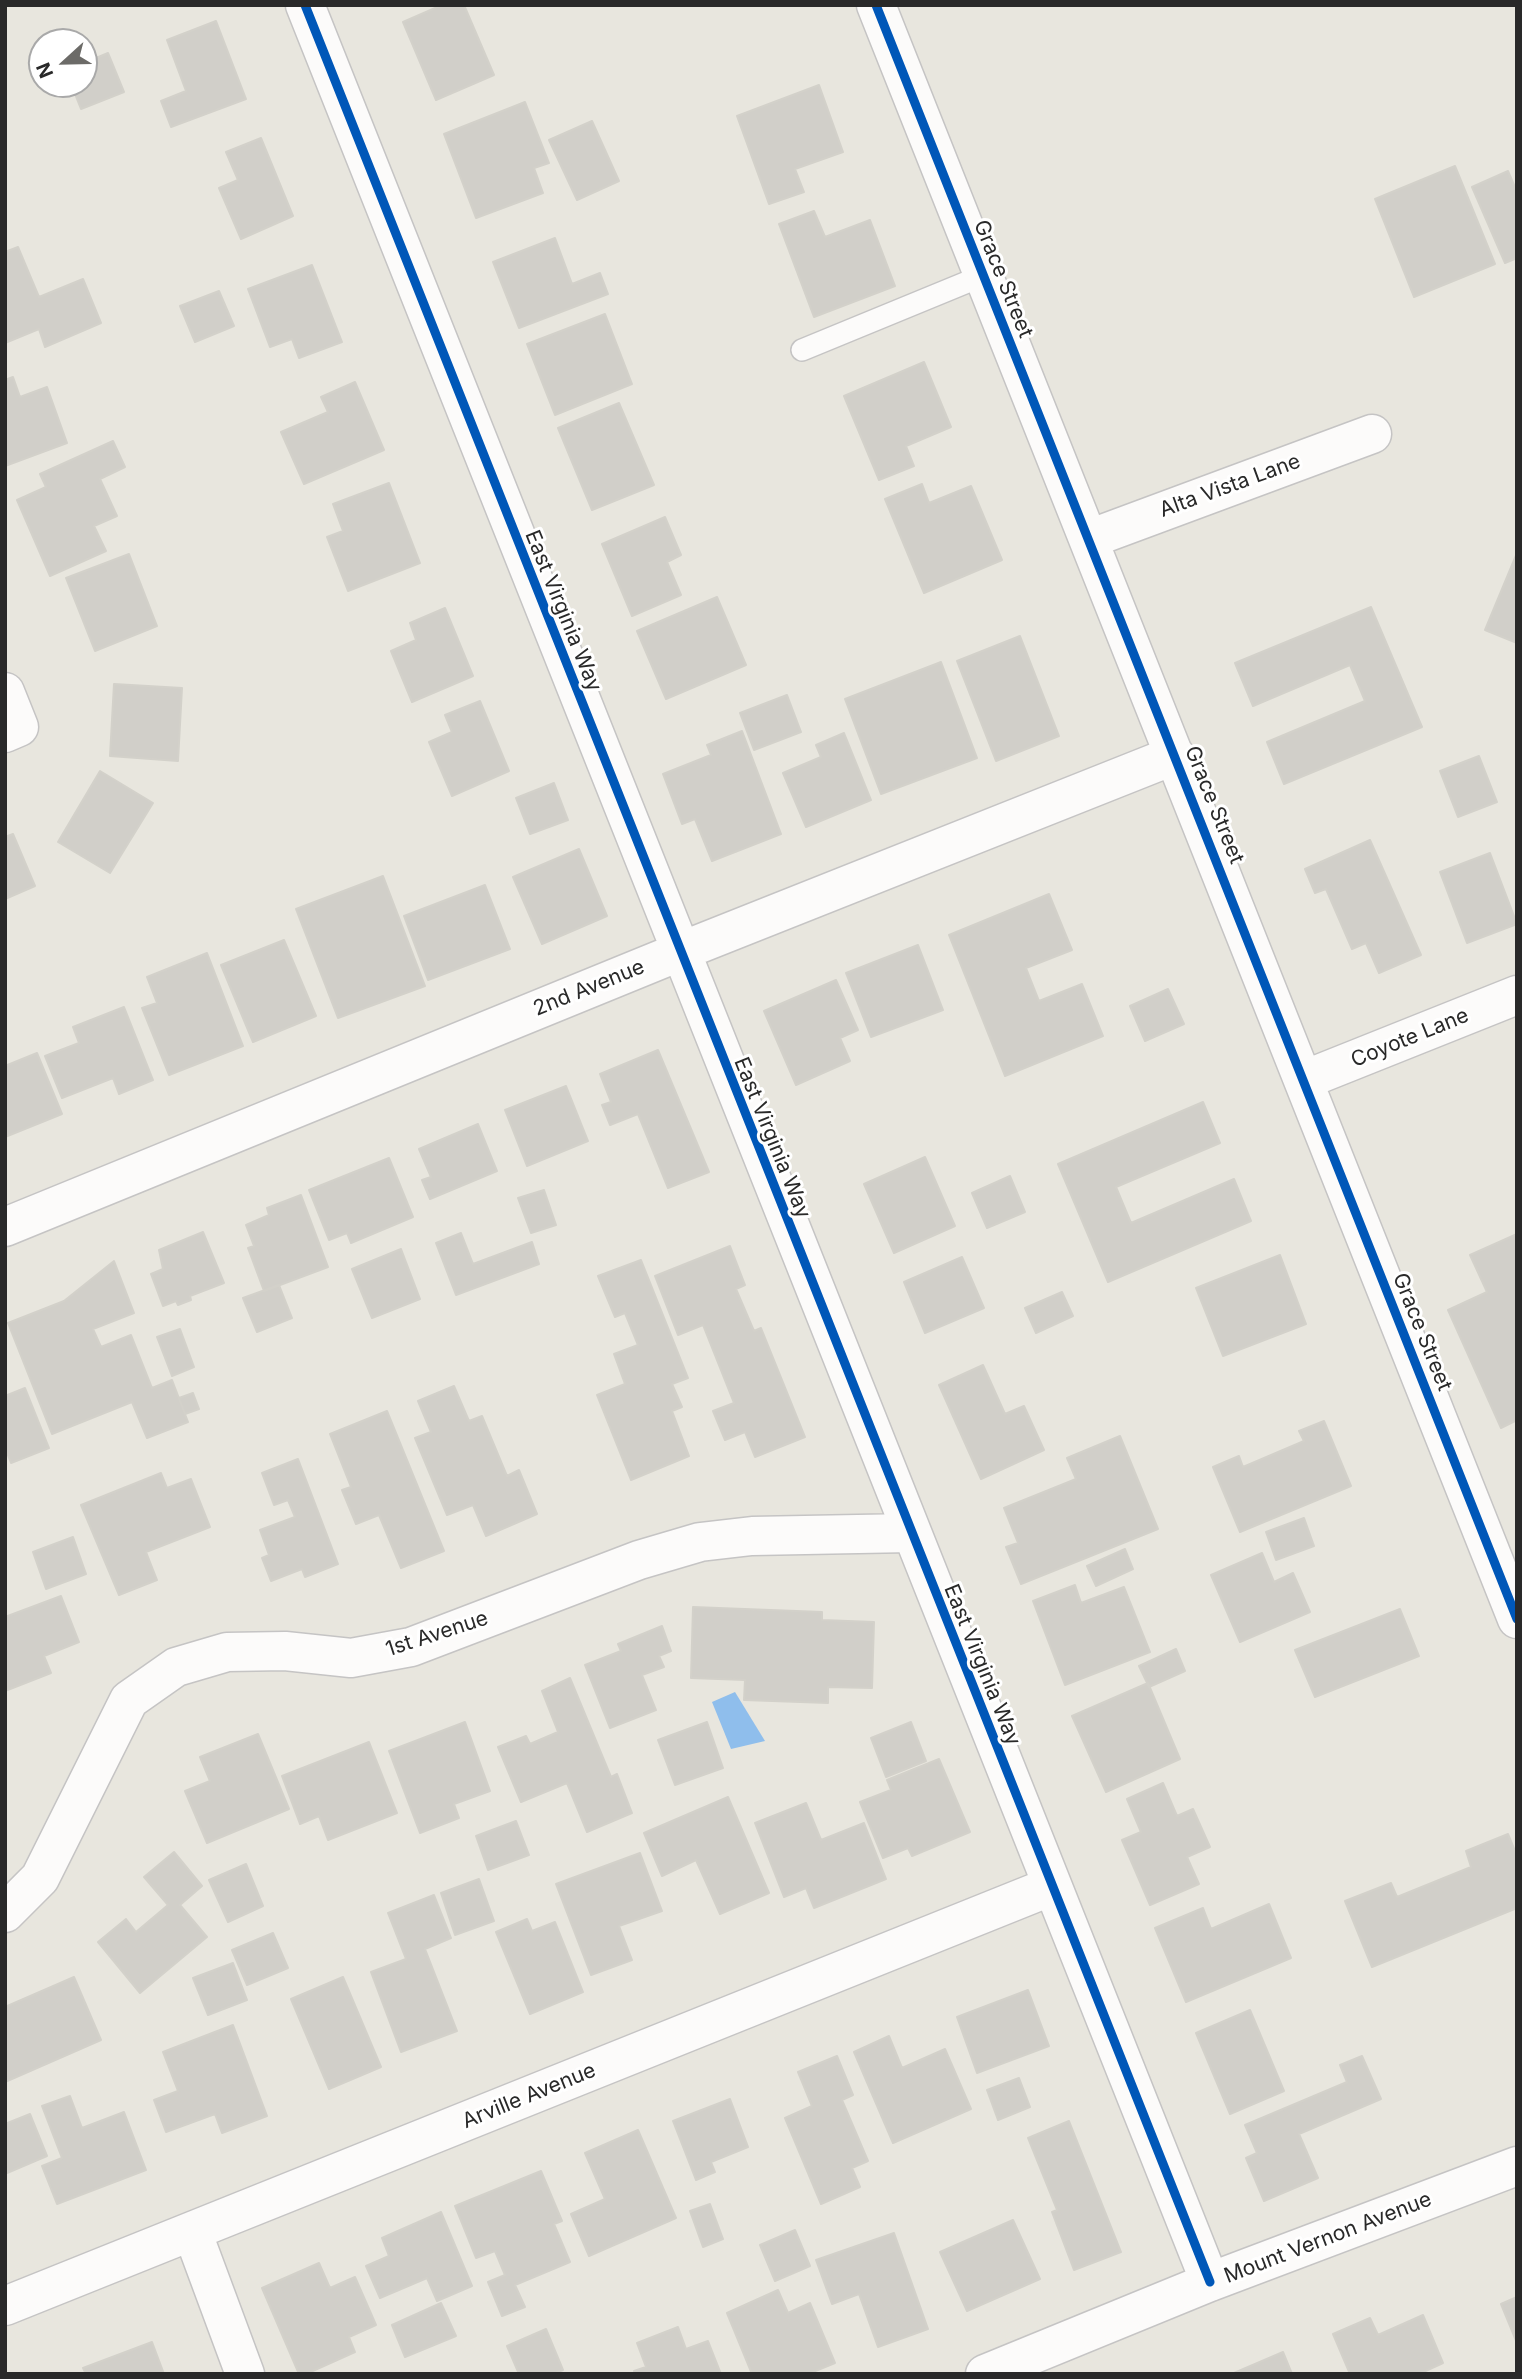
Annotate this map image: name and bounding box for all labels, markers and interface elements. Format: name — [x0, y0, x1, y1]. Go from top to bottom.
north arrow — [28, 28, 98, 98]
text: N — [32, 59, 58, 81]
street label: Grace Street — [968, 216, 1038, 342]
street label: Alta Vista Lane — [1156, 449, 1304, 523]
street label: East Virginia Way — [519, 527, 607, 695]
street label: Grace Street — [1179, 742, 1249, 868]
street label: 2nd Avenue — [530, 954, 648, 1022]
street label: Coyote Lane — [1347, 1003, 1473, 1073]
street label: East Virginia Way — [728, 1054, 816, 1222]
street label: Grace Street — [1387, 1269, 1457, 1395]
street label: East Virginia Way — [938, 1581, 1026, 1749]
street label: 1st Avenue — [383, 1606, 491, 1662]
street label: Arville Avenue — [459, 2058, 599, 2134]
street label: Mount Vernon Avenue — [1221, 2187, 1435, 2289]

